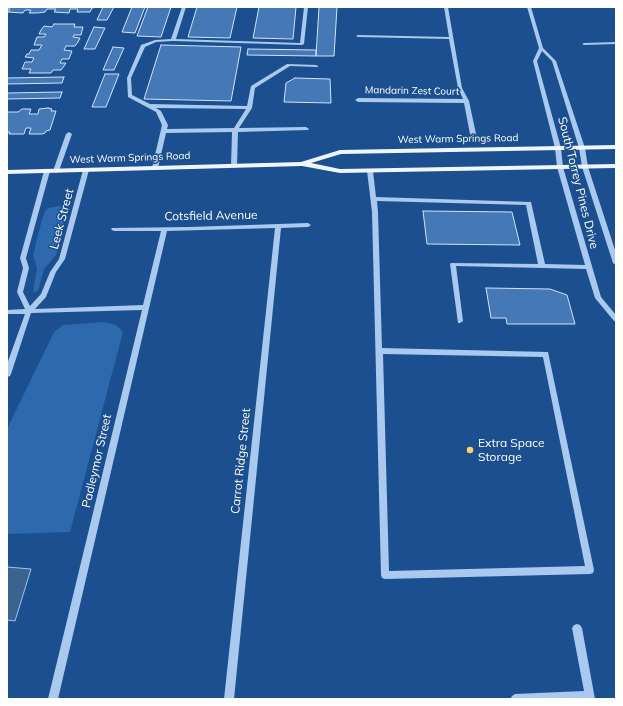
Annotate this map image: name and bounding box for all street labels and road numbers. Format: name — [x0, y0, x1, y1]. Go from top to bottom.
street label: Mandarin Zest Court — [365, 84, 459, 98]
street label: South Torrey Pines Drive — [555, 115, 601, 251]
street label: West Warm Springs Road — [398, 132, 518, 146]
street label: West Warm Springs Road — [69, 150, 191, 166]
street label: Leek Street — [47, 187, 77, 251]
street label: Cotsfield Avenue — [164, 208, 258, 224]
street label: Carrot Ridge Street — [228, 407, 254, 515]
street label: Padleymor Street — [79, 413, 115, 509]

